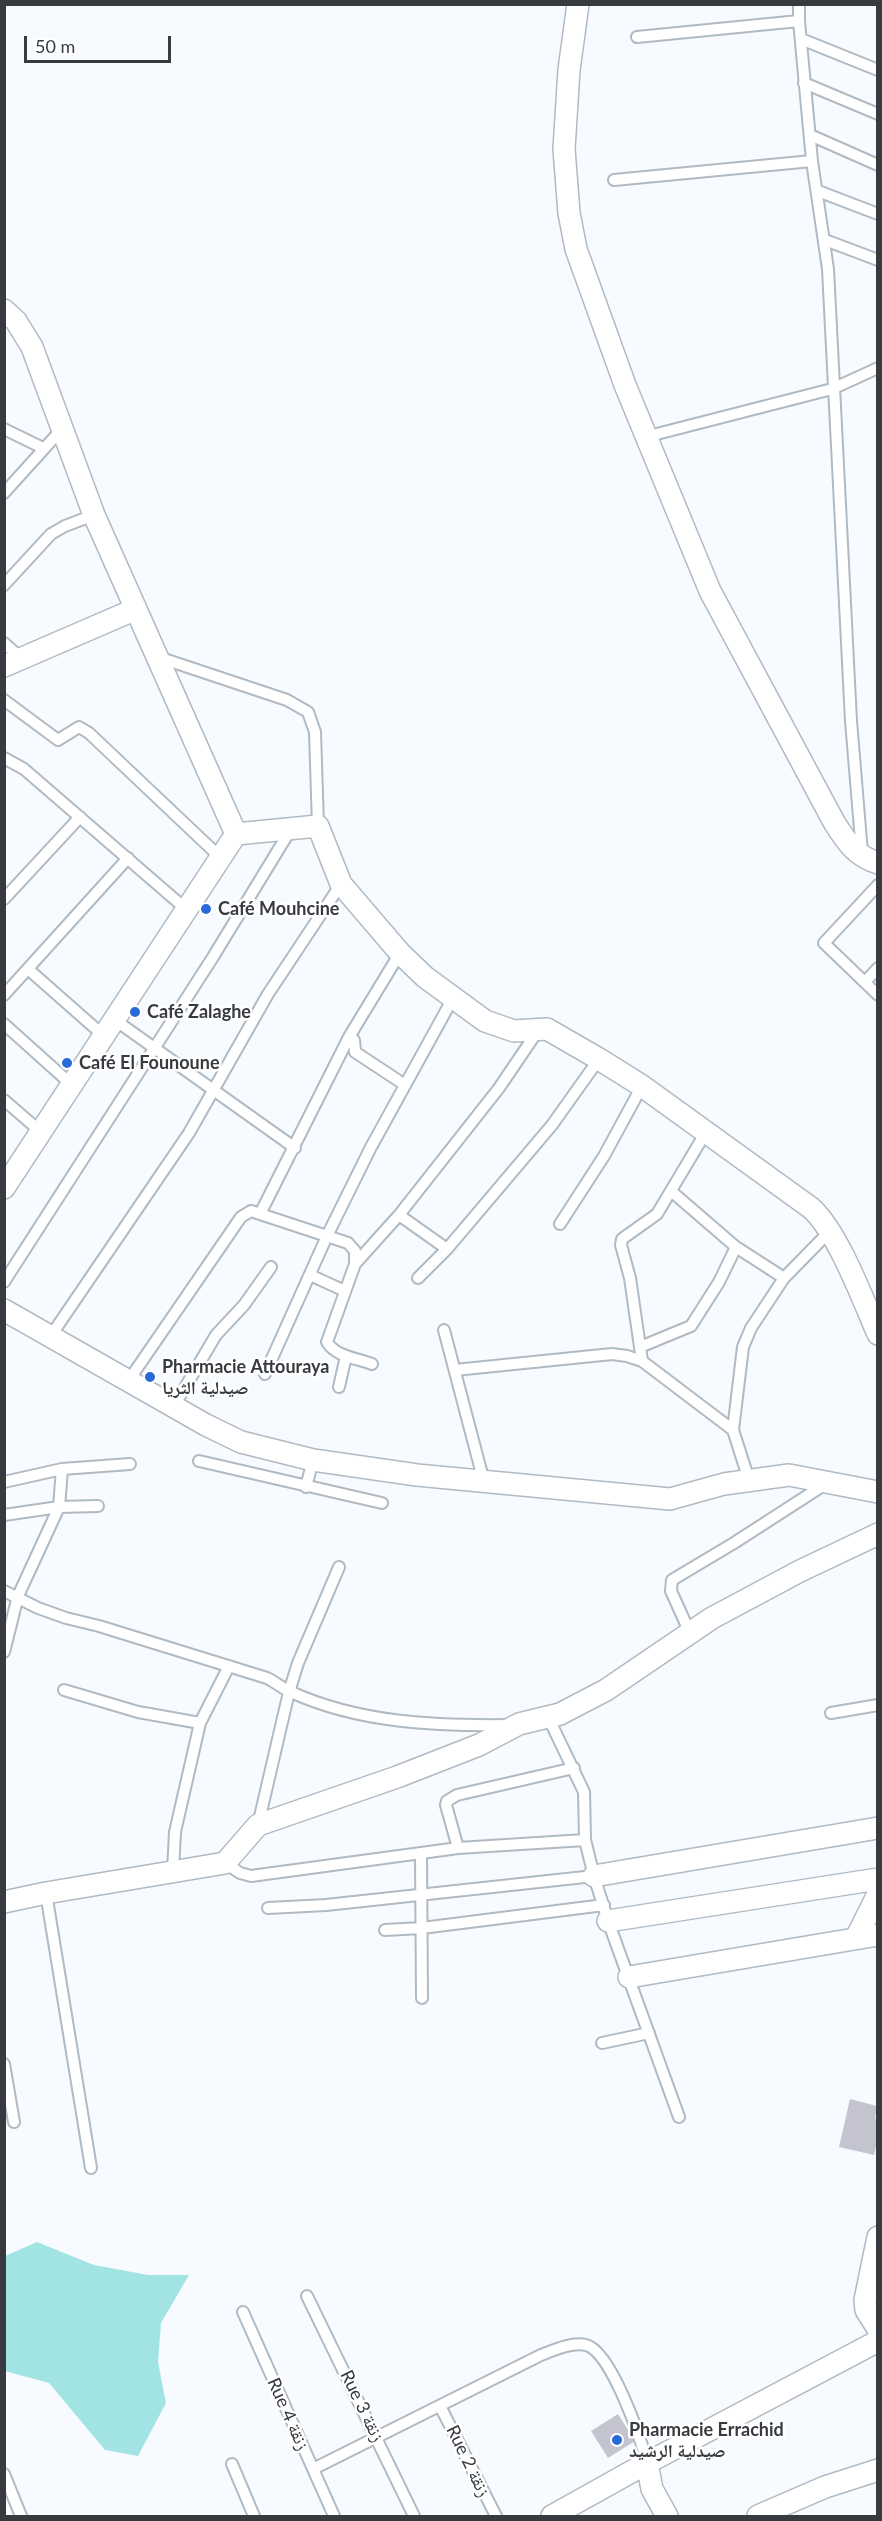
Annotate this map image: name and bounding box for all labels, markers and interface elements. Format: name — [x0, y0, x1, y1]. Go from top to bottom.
scale bar — [27, 24, 174, 62]
text: 50 m — [35, 35, 75, 57]
place label: Café Mouhcine — [218, 898, 339, 920]
marker: Café Mouhcine — [199, 902, 213, 916]
place label: Café Zalaghe — [147, 1001, 251, 1023]
marker: Café Zalaghe — [128, 1005, 142, 1019]
place label: Café El Founoune — [79, 1052, 220, 1074]
marker: Café El Founoune — [60, 1056, 74, 1070]
place label: Pharmacie Attouraya صيدلية الثريا — [162, 1356, 329, 1398]
marker: Pharmacie Attouraya صيدلية الثريا — [143, 1370, 157, 1384]
street label: Rue 3 زنقة — [335, 2367, 389, 2445]
street label: Rue 4 زنقة — [262, 2374, 314, 2454]
place label: Pharmacie Errachid صيدلية الرشيد — [629, 2419, 784, 2462]
street label: Rue 2 زنقة — [441, 2422, 495, 2500]
marker: Pharmacie Errachid صيدلية الرشيد — [610, 2433, 624, 2447]

